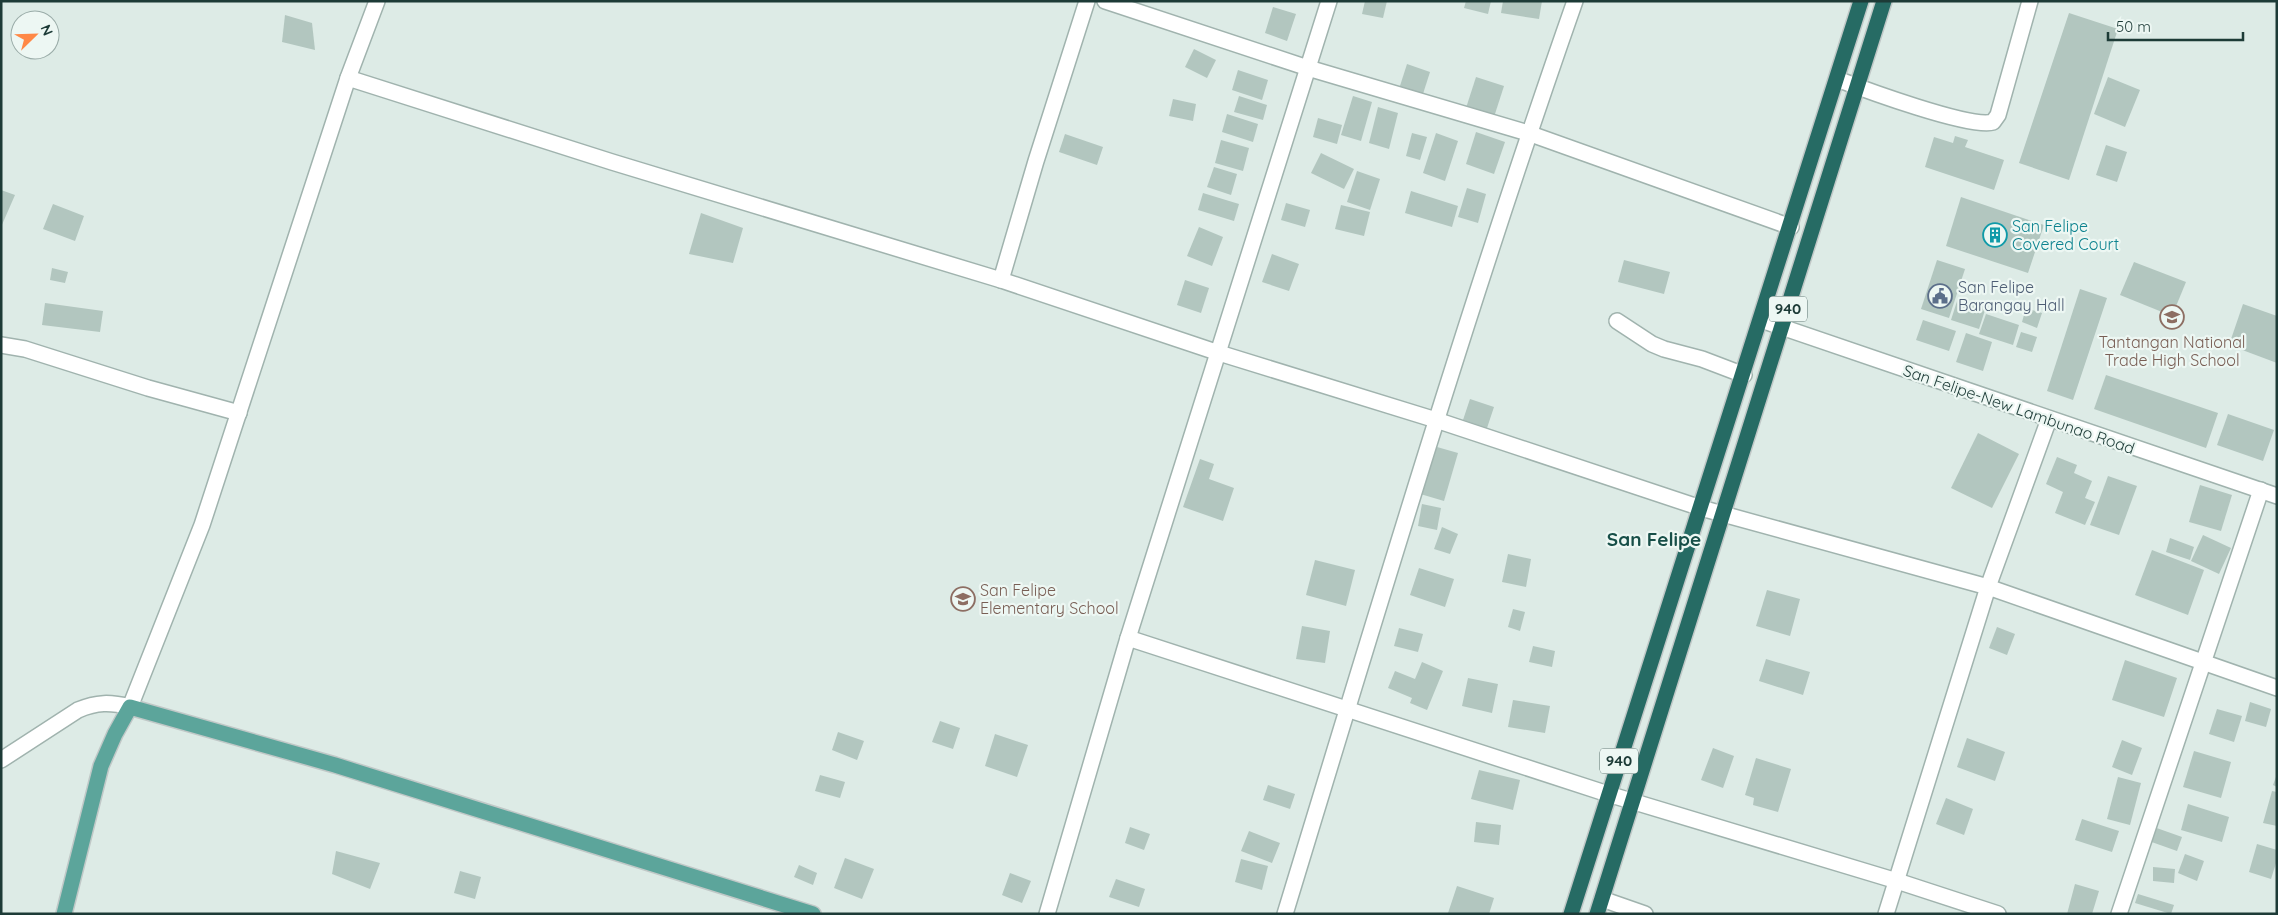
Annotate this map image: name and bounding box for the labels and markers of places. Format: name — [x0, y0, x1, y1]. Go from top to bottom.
place label: San Felipe Covered Court — [2012, 216, 2119, 254]
building icon: San Felipe Covered Court — [1982, 222, 2008, 248]
place label: San Felipe Barangay Hall — [1958, 277, 2065, 315]
public building icon: San Felipe Barangay Hall — [1927, 283, 1953, 309]
school or university icon: Tantangan National Trade High School — [2159, 304, 2185, 330]
place label: Tantangan National Trade High School — [2098, 332, 2246, 370]
place label: San Felipe Elementary School — [980, 580, 1119, 618]
school or university icon: San Felipe Elementary School — [950, 586, 976, 612]

